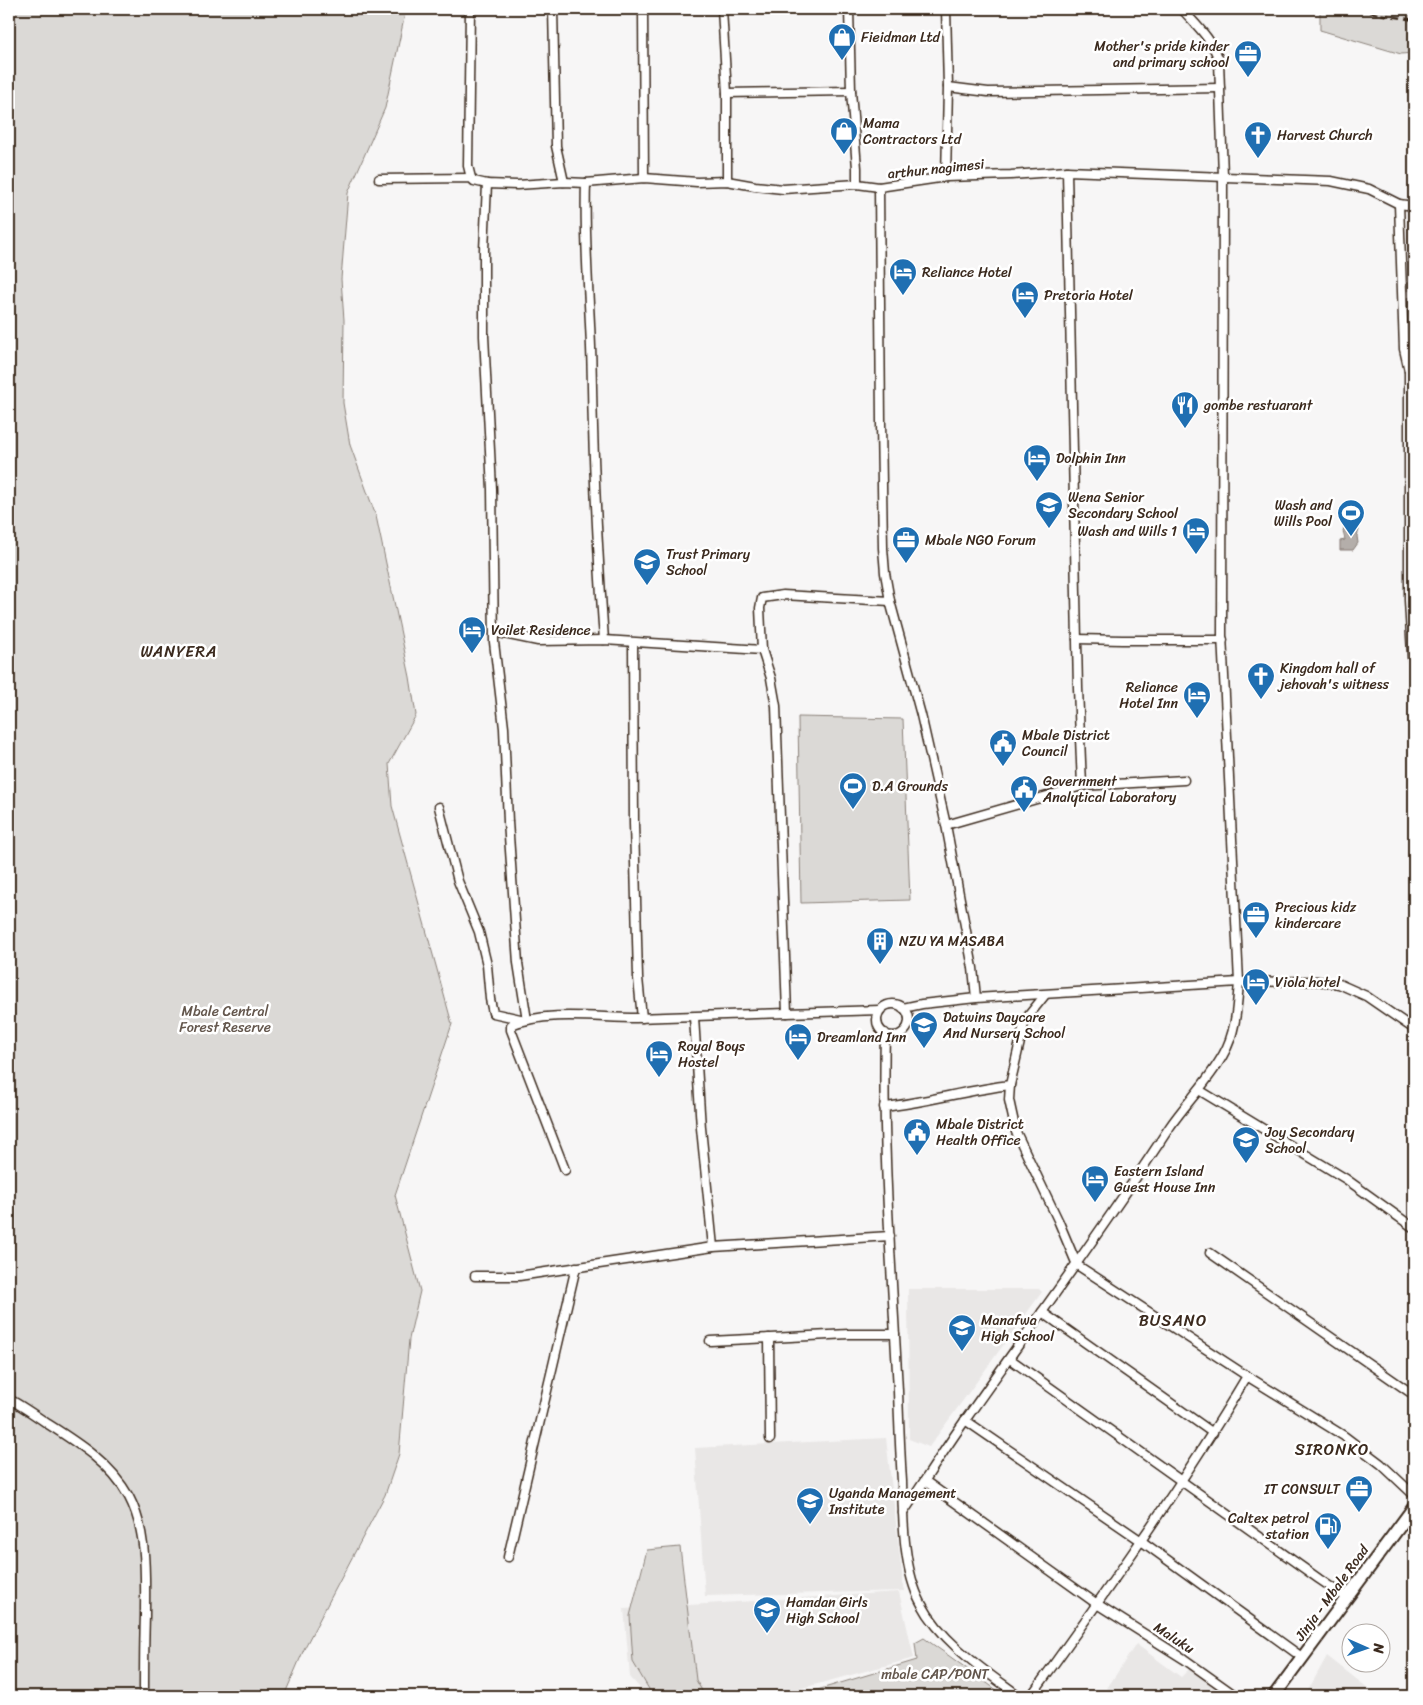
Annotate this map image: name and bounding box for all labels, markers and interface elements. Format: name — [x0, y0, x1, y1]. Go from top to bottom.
shop icon: Fieidman Ltd — [827, 22, 857, 61]
place label: Fieidman Ltd — [861, 25, 942, 50]
place label: Mother's pride kinder and primary school — [1094, 34, 1230, 75]
office icon: Mother's pride kinder and primary school — [1233, 39, 1263, 78]
place label: Mama Contractors Ltd — [863, 111, 963, 152]
shop icon: Mama Contractors Ltd — [829, 116, 859, 155]
church icon: Harvest Church — [1243, 120, 1273, 159]
place label: Harvest Church — [1277, 123, 1373, 148]
street label: arthur nagimesi — [887, 151, 987, 186]
hotel icon: Reliance Hotel — [888, 257, 918, 296]
place label: Reliance Hotel — [922, 260, 1013, 285]
hotel icon: Pretoria Hotel — [1010, 280, 1040, 319]
place label: Pretoria Hotel — [1044, 283, 1134, 308]
restaurant icon: gombe restuarant — [1170, 390, 1200, 429]
place label: gombe restuarant — [1203, 393, 1314, 418]
hotel icon: Dolphin Inn — [1022, 443, 1052, 482]
place label: Dolphin Inn — [1056, 446, 1126, 471]
place label: Wena Senior Secondary School — [1068, 485, 1179, 526]
school or university icon: Wena Senior Secondary School — [1034, 490, 1064, 529]
place label: Wash and Wills Pool — [1274, 493, 1334, 534]
sports icon: Wash and Wills Pool — [1336, 498, 1366, 537]
hotel icon: Wash and Wills 1 — [1181, 516, 1211, 555]
place label: Wash and Wills 1 — [1077, 519, 1177, 544]
office icon: Mbale NGO Forum — [891, 525, 921, 564]
place label: Mbale NGO Forum — [925, 528, 1036, 553]
place label: Trust Primary School — [666, 542, 751, 583]
school or university icon: Trust Primary School — [632, 547, 662, 586]
hotel icon: Voilet Residence — [457, 615, 487, 654]
place label: Voilet Residence — [491, 618, 591, 643]
district label: WANYERA — [141, 637, 217, 666]
place label: Kingdom hall of jehovah's witness — [1277, 656, 1390, 697]
church icon: Kingdom hall of jehovah's witness — [1246, 661, 1276, 700]
place label: Reliance Hotel Inn — [1119, 675, 1178, 716]
hotel icon: Reliance Hotel Inn — [1182, 680, 1212, 719]
place label: Mbale District Council — [1022, 723, 1110, 764]
public building icon: Mbale District Council — [988, 728, 1018, 767]
place label: Government Analytical Laboratory — [1042, 769, 1177, 810]
sports icon: D.A Grounds — [838, 771, 868, 810]
place label: D.A Grounds — [872, 774, 948, 799]
public building icon: Government Analytical Laboratory — [1009, 774, 1039, 813]
place label: Precious kidz kindercare — [1275, 895, 1357, 936]
office icon: Precious kidz kindercare — [1241, 900, 1271, 939]
building icon: NZU YA MASABA — [865, 926, 895, 965]
place label: NZU YA MASABA — [899, 929, 1004, 954]
hotel icon: Viola hotel — [1241, 967, 1271, 1006]
place label: Viola hotel — [1275, 970, 1341, 995]
park label: Mbale Central Forest Reserve — [179, 999, 271, 1040]
place label: Datwins Daycare And Nursery School — [942, 1005, 1066, 1046]
school or university icon: Datwins Daycare And Nursery School — [909, 1010, 939, 1049]
hotel icon: Dreamland Inn — [783, 1022, 813, 1061]
place label: Dreamland Inn — [817, 1025, 907, 1050]
place label: Royal Boys Hostel — [678, 1034, 746, 1075]
hotel icon: Royal Boys Hostel — [644, 1039, 674, 1078]
place label: Mbale District Health Office — [936, 1112, 1024, 1153]
public building icon: Mbale District Health Office — [902, 1117, 932, 1156]
place label: Joy Secondary School — [1264, 1120, 1355, 1161]
school or university icon: Joy Secondary School — [1231, 1125, 1261, 1164]
place label: Eastern Island Guest House Inn — [1114, 1159, 1216, 1200]
hotel icon: Eastern Island Guest House Inn — [1080, 1164, 1110, 1203]
district label: BUSANO — [1139, 1306, 1207, 1335]
place label: Manafwa High School — [981, 1308, 1055, 1349]
school or university icon: Manafwa High School — [947, 1313, 977, 1352]
district label: SIRONKO — [1295, 1435, 1369, 1464]
office icon: IT CONSULT — [1344, 1474, 1374, 1513]
place label: IT CONSULT — [1263, 1477, 1341, 1502]
place label: Uganda Management Institute — [828, 1481, 956, 1522]
school or university icon: Uganda Management Institute — [795, 1486, 825, 1525]
place label: Caltex petrol station — [1228, 1506, 1310, 1547]
fuel station icon: Caltex petrol station — [1313, 1511, 1343, 1550]
street label: Jinja - Mbale Road — [1288, 1538, 1377, 1647]
place label: Hamdan Girls High School — [786, 1590, 868, 1631]
school or university icon: Hamdan Girls High School — [752, 1595, 782, 1634]
street label: Maluku — [1148, 1615, 1200, 1661]
north arrow — [1340, 1622, 1390, 1672]
text: N — [1366, 1642, 1391, 1654]
park label: mbale CAP/PONT — [881, 1662, 990, 1687]

